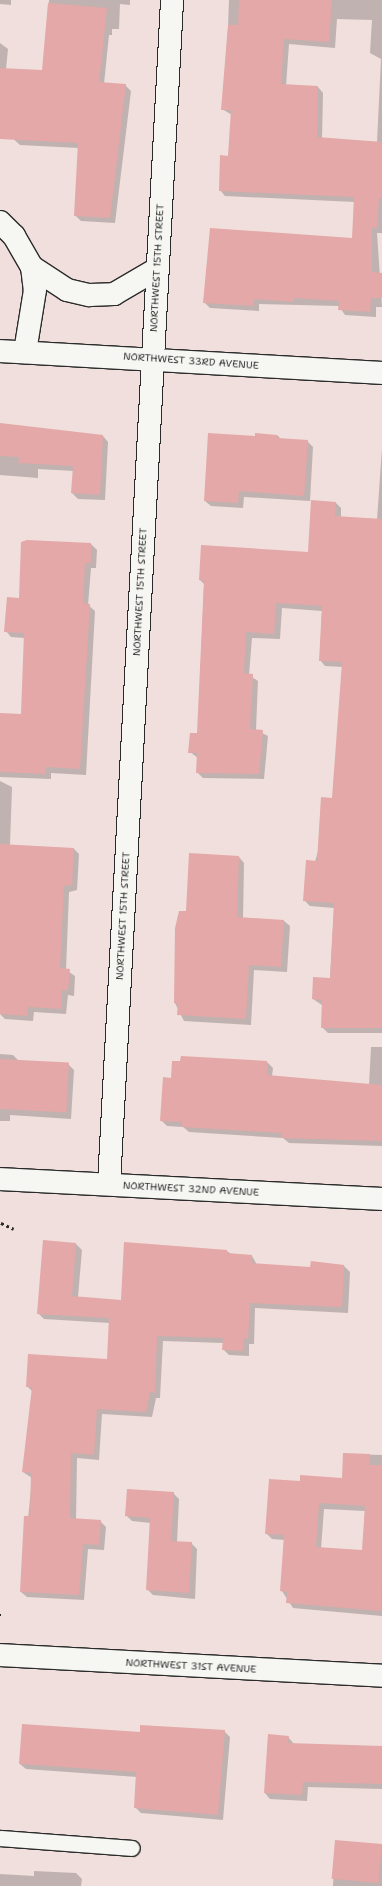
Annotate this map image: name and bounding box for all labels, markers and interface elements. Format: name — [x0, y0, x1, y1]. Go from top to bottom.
street label: NORTHWEST 15TH STREET — [148, 204, 166, 332]
street label: NORTHWEST 33RD AVENUE — [123, 350, 259, 372]
street label: NORTHWEST 15TH STREET — [131, 528, 149, 656]
street label: NORTHWEST 15TH STREET — [114, 852, 132, 980]
street label: NORTHWEST 32ND AVENUE — [122, 1179, 260, 1199]
street label: NORTHWEST 31ST AVENUE — [125, 1657, 257, 1675]

